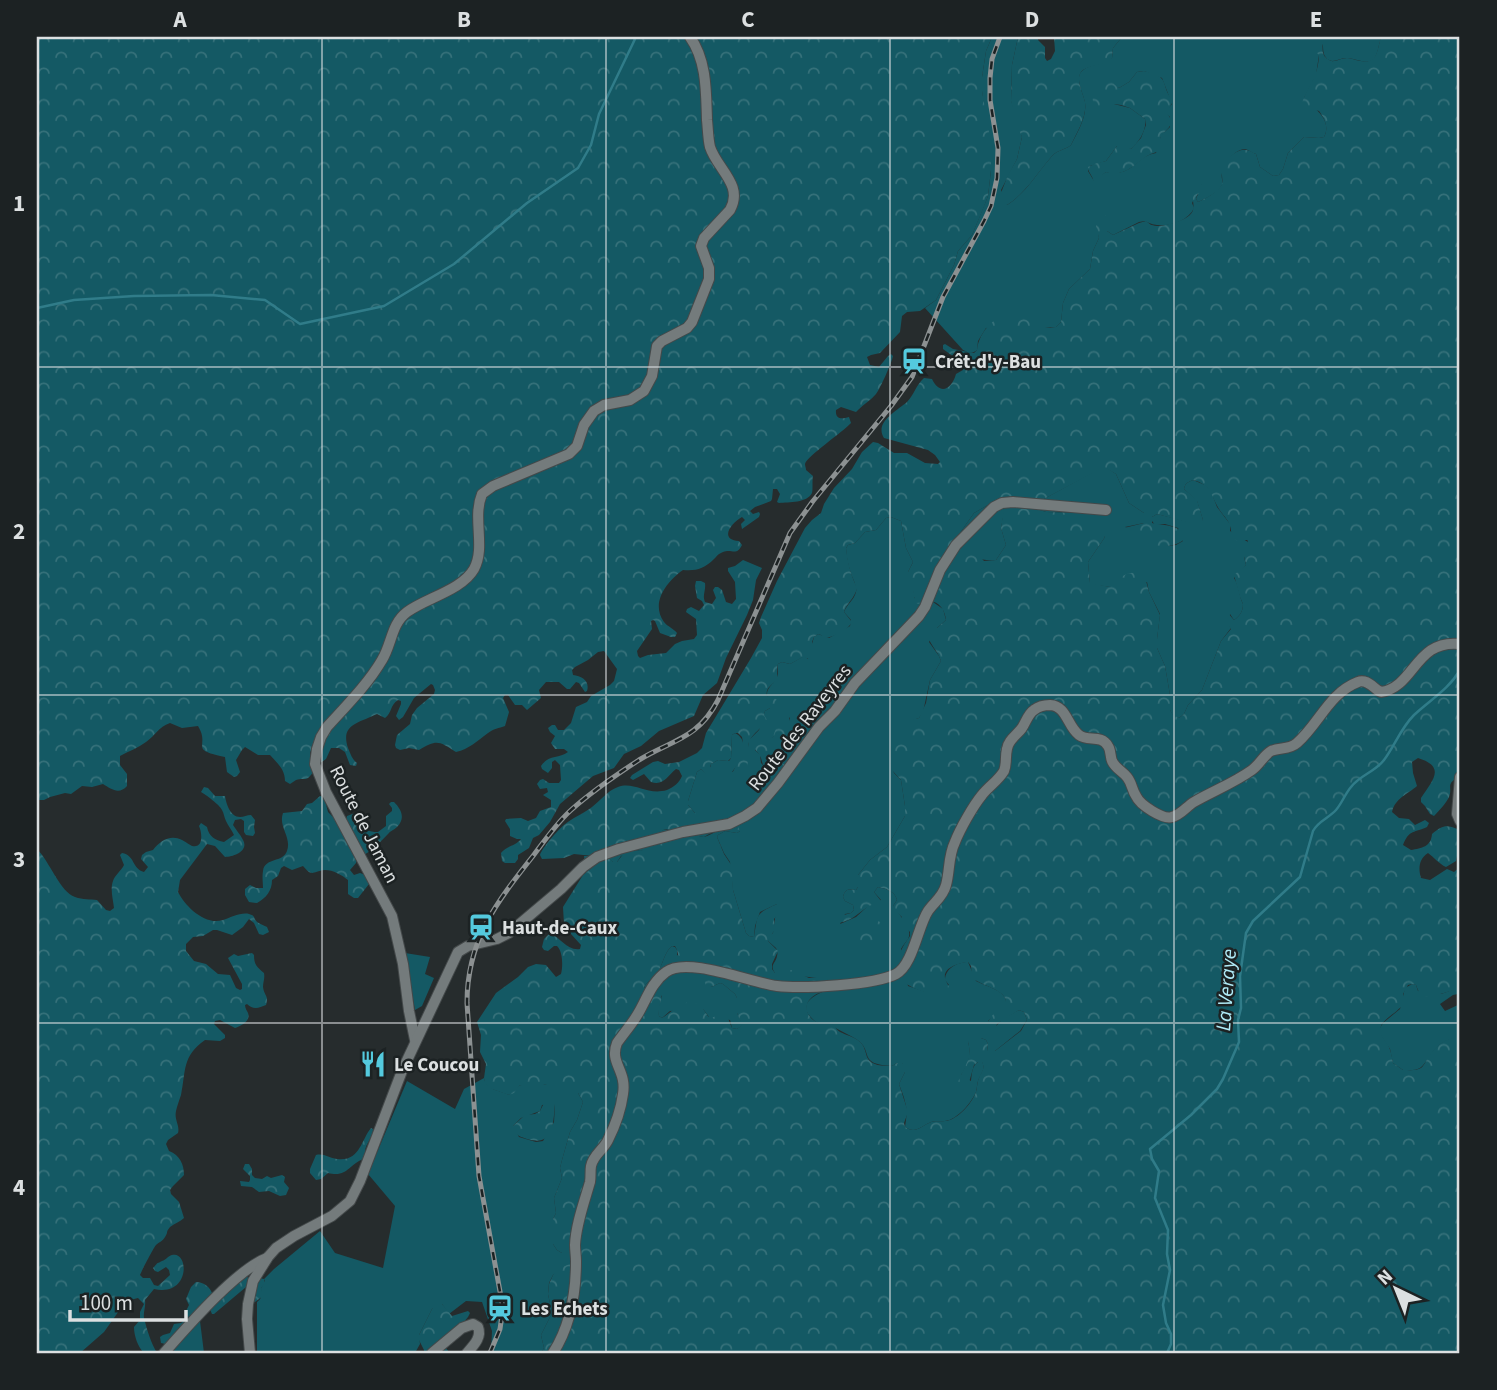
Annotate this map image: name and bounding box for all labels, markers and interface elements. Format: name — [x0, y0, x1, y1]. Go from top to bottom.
text: A — [172, 3, 187, 36]
text: B — [457, 3, 471, 36]
text: C — [741, 3, 755, 36]
text: D — [1025, 3, 1039, 36]
text: E — [1310, 3, 1322, 36]
text: 1 — [13, 187, 25, 220]
station icon: Crêt-d'y-Bau — [899, 346, 929, 376]
place label: Crêt-d'y-Bau — [935, 349, 1041, 376]
text: 2 — [13, 515, 25, 548]
street label: Route des Raveyres — [742, 659, 858, 797]
street label: Route de Jaman — [322, 761, 405, 888]
text: 3 — [13, 843, 25, 876]
station icon: Haut-de-Caux — [466, 912, 496, 942]
place label: Haut-de-Caux — [502, 915, 618, 942]
water label: La Veraye — [1208, 948, 1244, 1032]
restaurant icon: Le Coucou — [358, 1049, 388, 1079]
place label: Le Coucou — [394, 1052, 479, 1079]
text: 4 — [13, 1171, 25, 1204]
north arrow — [1360, 1254, 1430, 1324]
text: N — [1372, 1263, 1399, 1292]
scale bar — [70, 1278, 186, 1322]
text: 100 m — [80, 1288, 133, 1318]
station icon: Les Echets — [485, 1293, 515, 1323]
place label: Les Echets — [521, 1296, 608, 1323]

